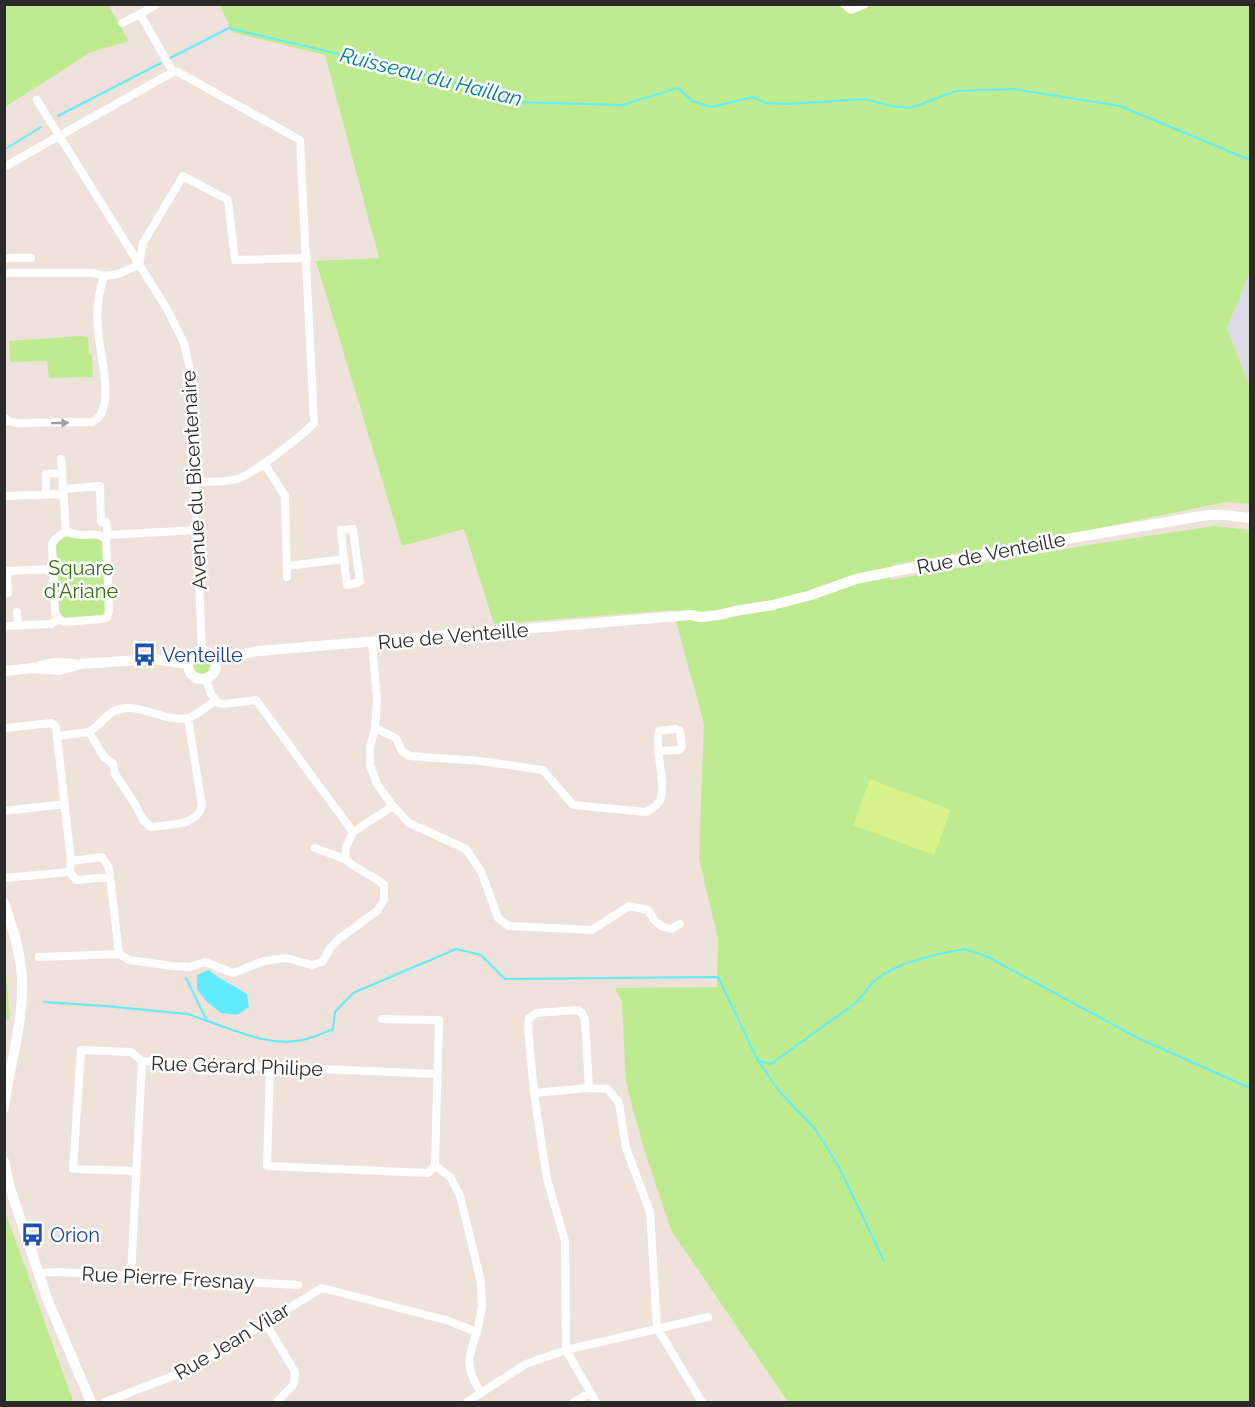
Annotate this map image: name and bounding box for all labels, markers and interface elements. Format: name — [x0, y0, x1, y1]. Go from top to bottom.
water label: Ruisseau du Haillan — [337, 42, 525, 111]
street label: Avenue du Bicentenaire — [176, 369, 212, 591]
one-way arrow — [51, 418, 70, 427]
street label: Rue de Venteille — [915, 527, 1068, 579]
park label: Square d'Ariane — [44, 556, 118, 603]
street label: Rue de Venteille — [377, 617, 530, 655]
bus stop icon: Venteille — [131, 642, 157, 668]
place label: Venteille — [162, 643, 243, 667]
street label: Rue Gérard Philipe — [151, 1051, 324, 1081]
bus stop icon: Orion — [19, 1222, 45, 1248]
place label: Orion — [50, 1223, 100, 1247]
street label: Rue Pierre Fresnay — [81, 1261, 255, 1295]
street label: Rue Jean Vilar — [170, 1297, 294, 1385]

